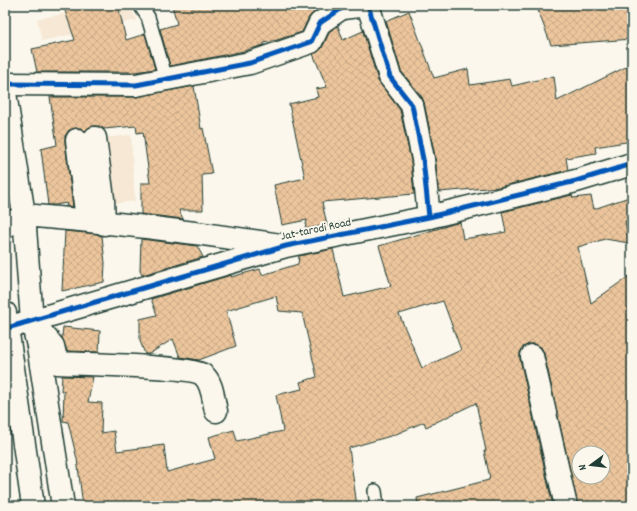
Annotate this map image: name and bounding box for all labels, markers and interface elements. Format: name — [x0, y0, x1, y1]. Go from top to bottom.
street label: Jat-tarodi Road — [279, 214, 353, 246]
north arrow — [571, 445, 611, 485]
text: N — [575, 462, 592, 472]

